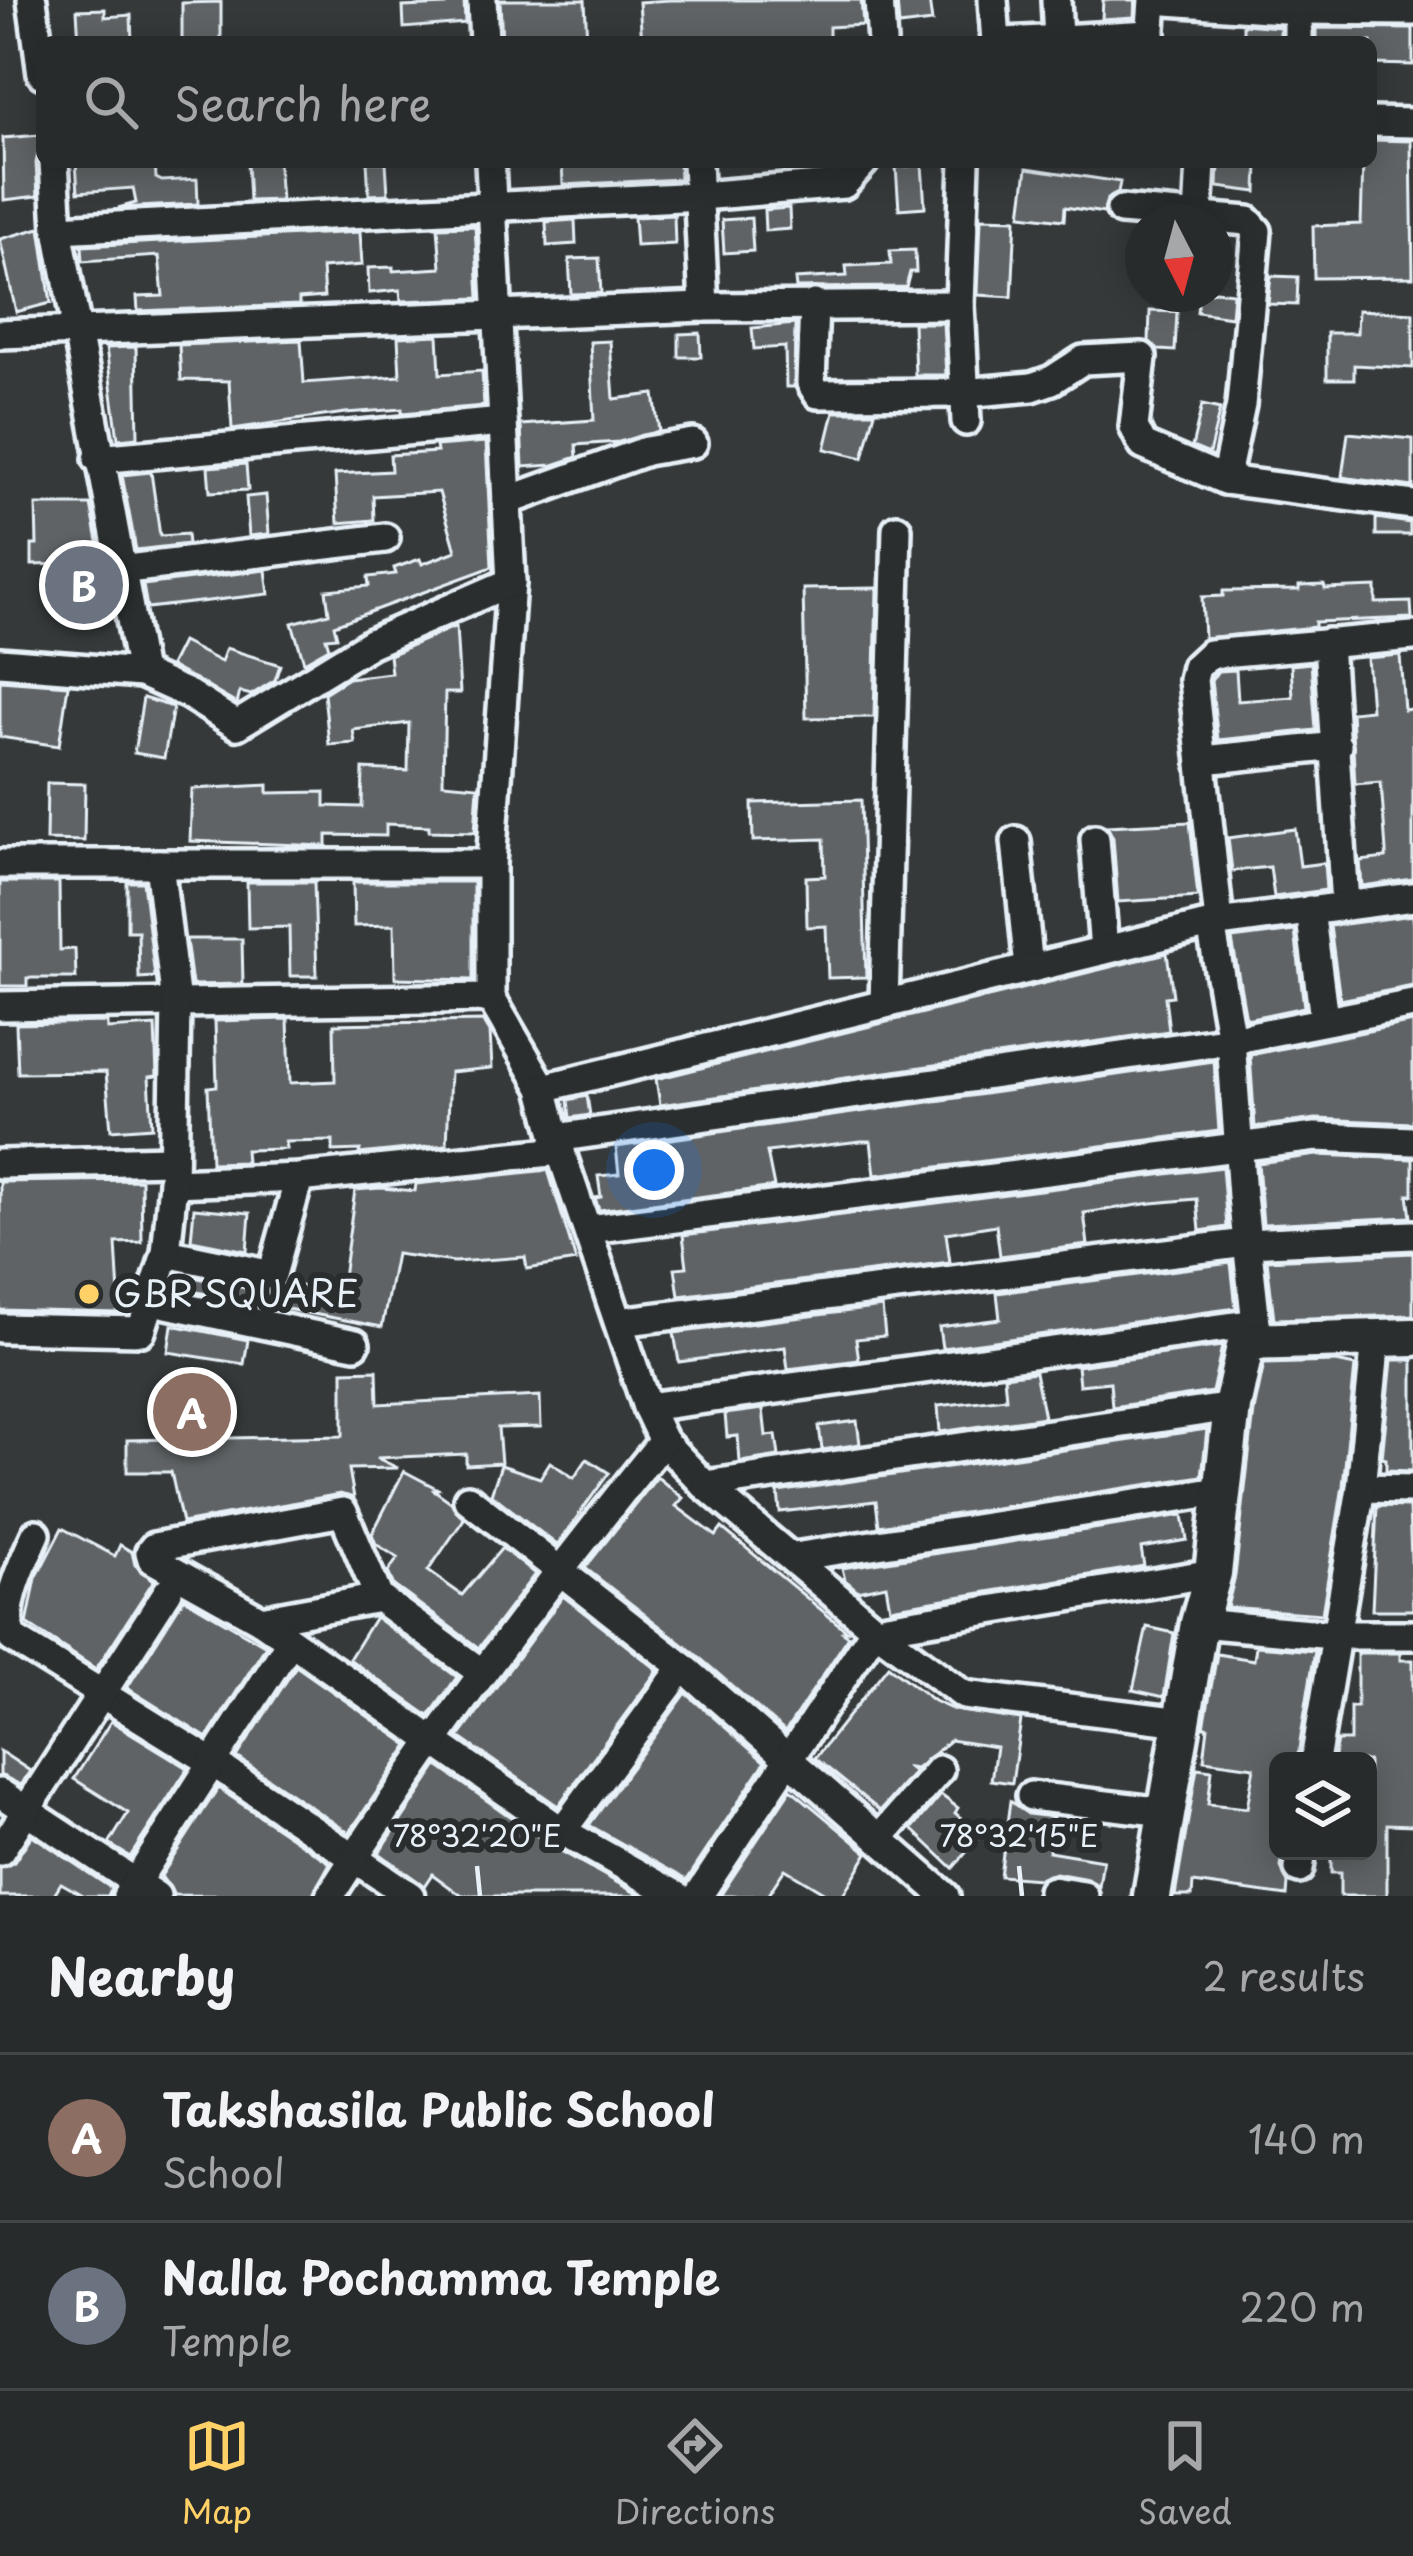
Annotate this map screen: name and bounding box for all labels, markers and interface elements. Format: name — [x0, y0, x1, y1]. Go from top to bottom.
search box — [36, 36, 1377, 168]
text: Search here — [174, 68, 431, 136]
icon: search — [78, 69, 144, 135]
north arrow — [1125, 204, 1233, 312]
pin: B — [45, 540, 123, 630]
your location — [624, 1140, 684, 1200]
place label: GBR SQUARE — [113, 1265, 359, 1319]
marker: GBR SQUARE — [76, 1281, 102, 1307]
pin: A — [153, 1367, 231, 1457]
map controls — [1269, 1752, 1377, 1860]
button: layers — [1269, 1752, 1377, 1860]
text: 78°32'20"E — [393, 1812, 561, 1857]
text: 78°32'15"E — [940, 1812, 1098, 1857]
text: Nearby — [48, 1936, 235, 2013]
text: 2 results — [1203, 1945, 1365, 2004]
text: Takshasila Public School — [162, 2074, 715, 2142]
text: A — [72, 2108, 102, 2167]
text: 140 m — [1248, 2108, 1365, 2167]
text: School — [162, 2142, 285, 2201]
text: Nalla Pochamma Temple — [162, 2242, 720, 2310]
text: B — [74, 2276, 100, 2335]
text: 220 m — [1240, 2276, 1365, 2335]
text: Temple — [162, 2310, 292, 2369]
tab: Map — [181, 2413, 252, 2535]
tab: Directions — [615, 2413, 775, 2535]
tab: Saved — [1138, 2413, 1232, 2535]

